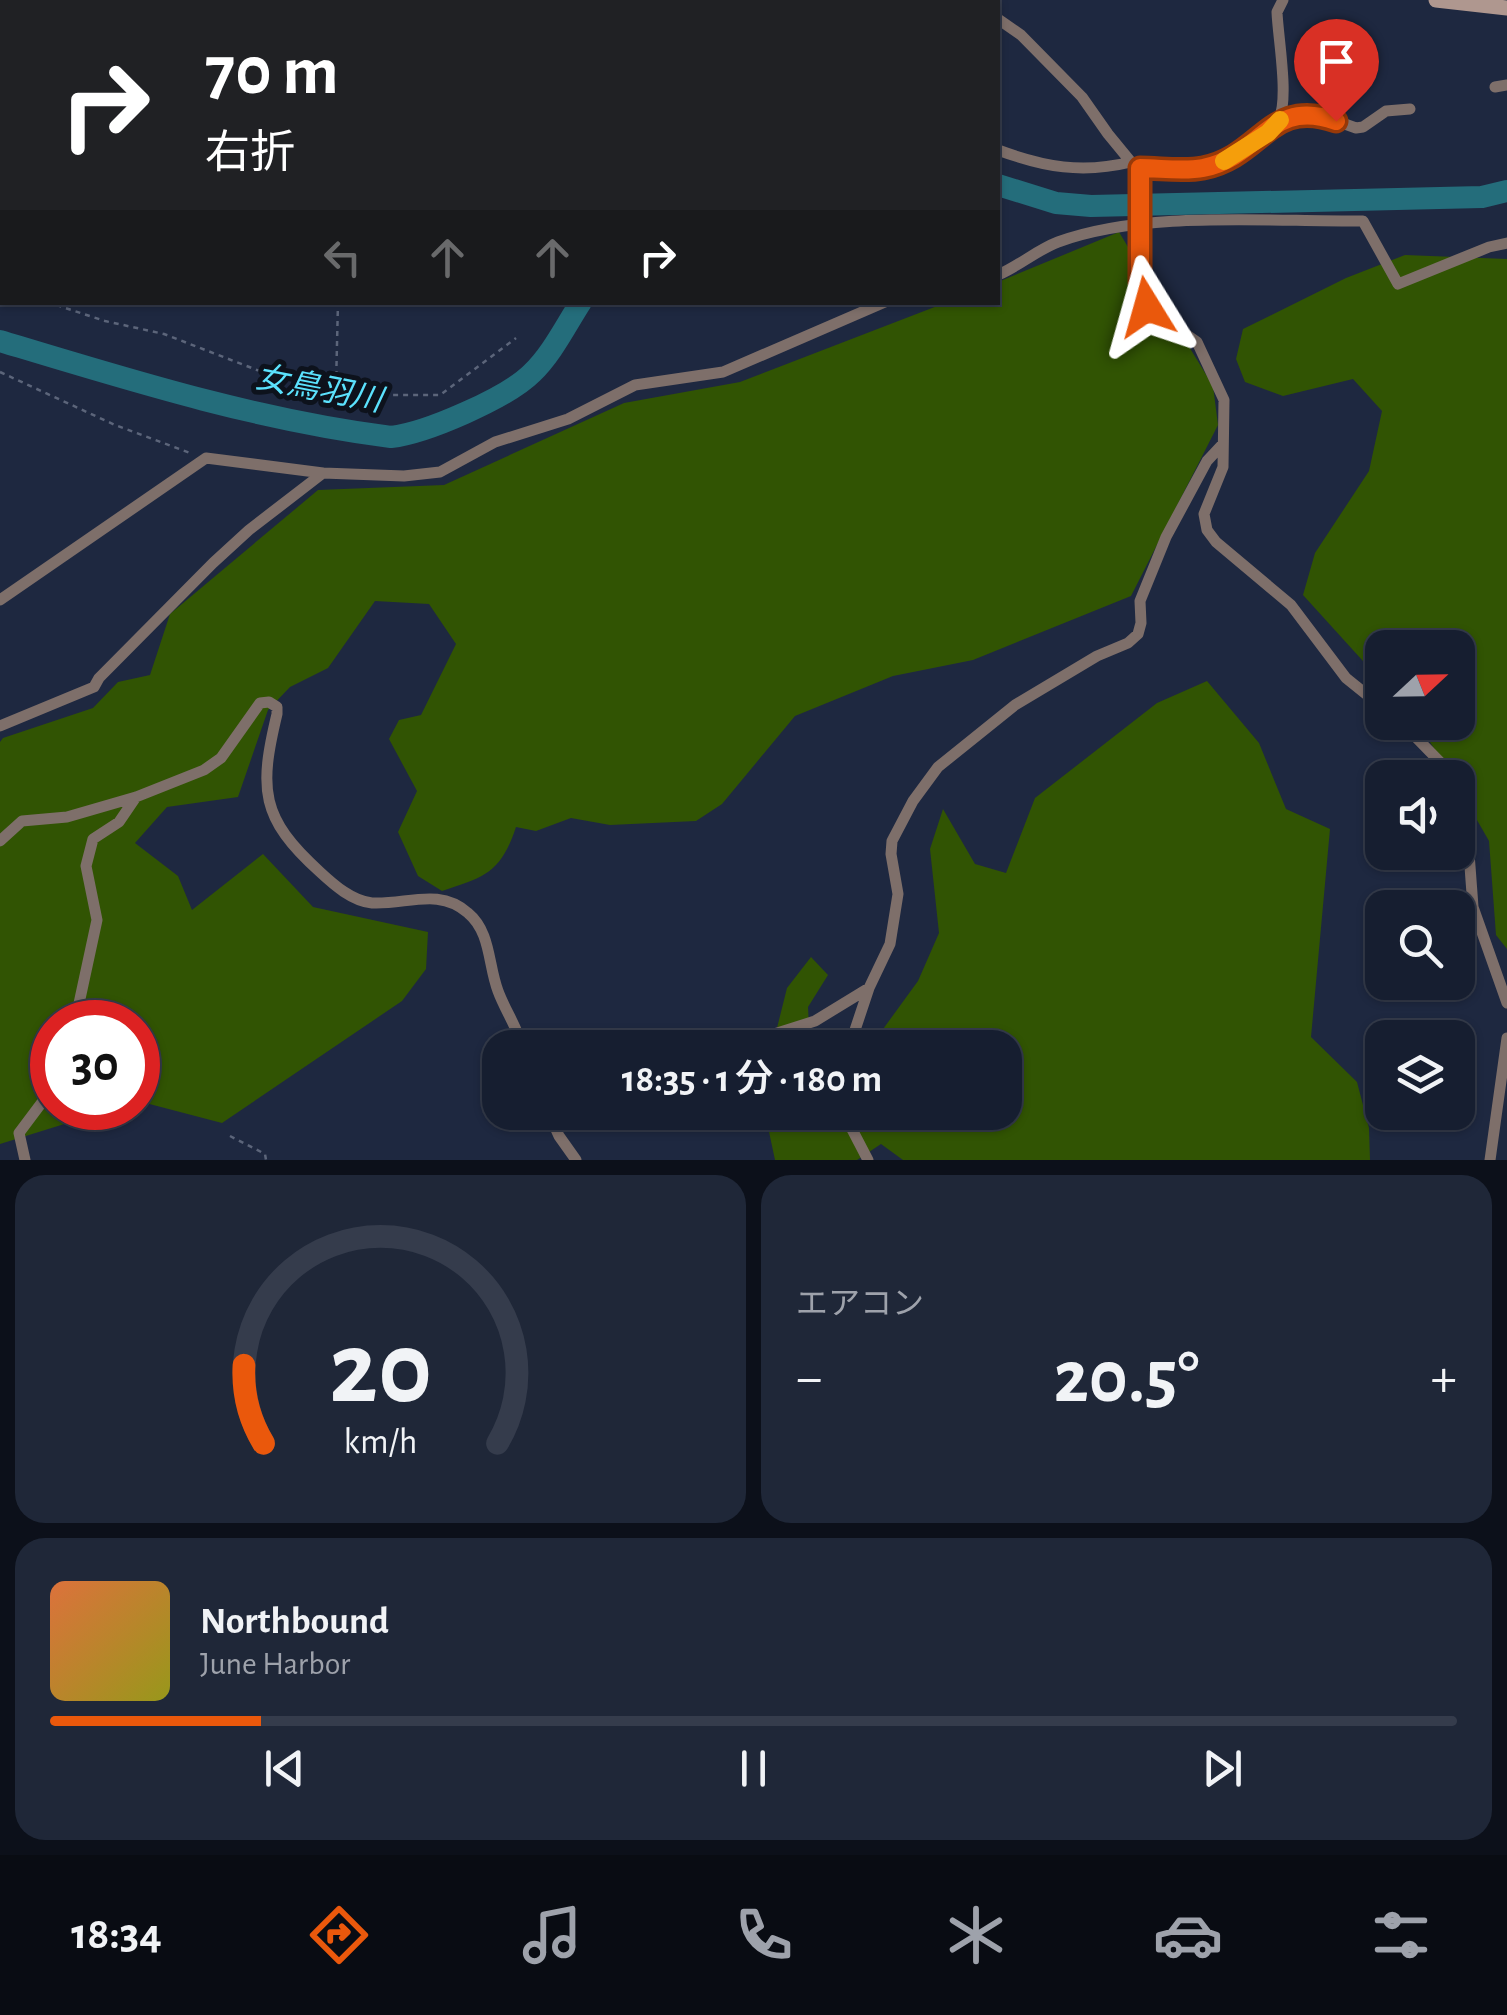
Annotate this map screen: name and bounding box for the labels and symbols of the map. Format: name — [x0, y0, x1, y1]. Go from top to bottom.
pin — [1294, 19, 1379, 122]
position arrow — [1095, 255, 1199, 359]
water label: 女鳥羽川 — [253, 359, 388, 417]
north arrow — [1365, 630, 1475, 740]
speed limit sign: 30 — [30, 1000, 160, 1130]

